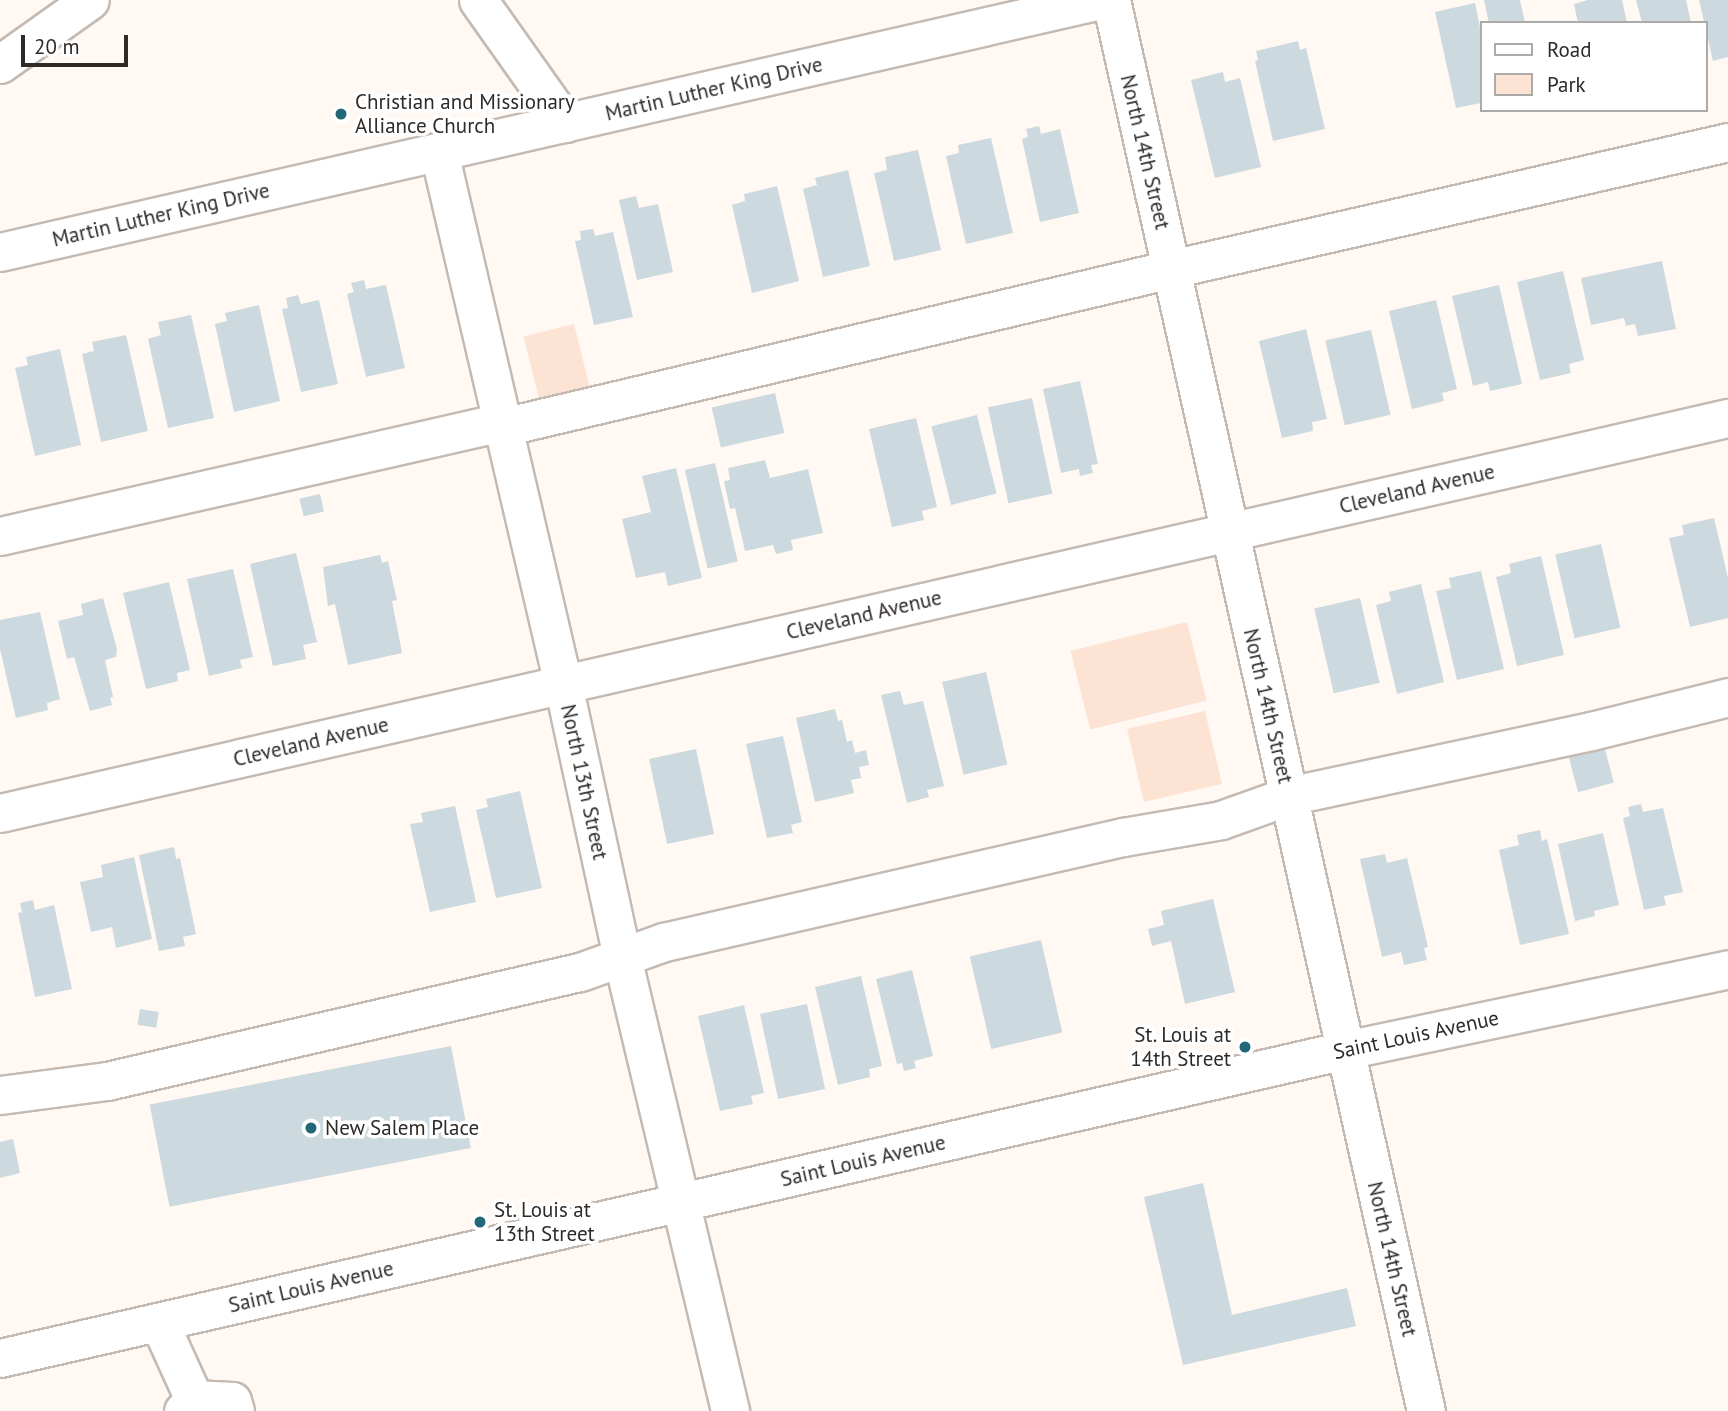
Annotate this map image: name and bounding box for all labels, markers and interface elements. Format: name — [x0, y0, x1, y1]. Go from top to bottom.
scale bar — [24, 21, 131, 65]
legend — [1480, 21, 1707, 112]
text: 20 m — [34, 33, 80, 60]
text: Road — [1547, 36, 1591, 63]
street label: Martin Luther King Drive — [603, 52, 825, 126]
text: Park — [1547, 71, 1586, 98]
street label: North 14th Street — [1115, 72, 1175, 232]
place label: Christian and Missionary Alliance Church — [355, 89, 575, 139]
marker: Christian and Missionary Alliance Church — [333, 106, 349, 122]
street label: Martin Luther King Drive — [50, 178, 272, 252]
street label: Cleveland Avenue — [1337, 459, 1497, 519]
street label: Cleveland Avenue — [784, 585, 944, 645]
street label: North 14th Street — [1238, 626, 1298, 786]
street label: North 13th Street — [555, 702, 613, 862]
street label: Cleveland Avenue — [231, 712, 391, 772]
street label: Saint Louis Avenue — [1331, 1005, 1501, 1065]
place label: St. Louis at 14th Street — [1130, 1022, 1231, 1072]
marker: St. Louis at 14th Street — [1237, 1039, 1253, 1055]
place label: New Salem Place — [325, 1115, 480, 1141]
marker: New Salem Place — [303, 1120, 319, 1136]
street label: Saint Louis Avenue — [778, 1130, 948, 1192]
street label: North 14th Street — [1362, 1179, 1422, 1339]
place label: St. Louis at 13th Street — [494, 1197, 595, 1247]
marker: St. Louis at 13th Street — [472, 1214, 488, 1230]
street label: Saint Louis Avenue — [226, 1256, 396, 1318]

